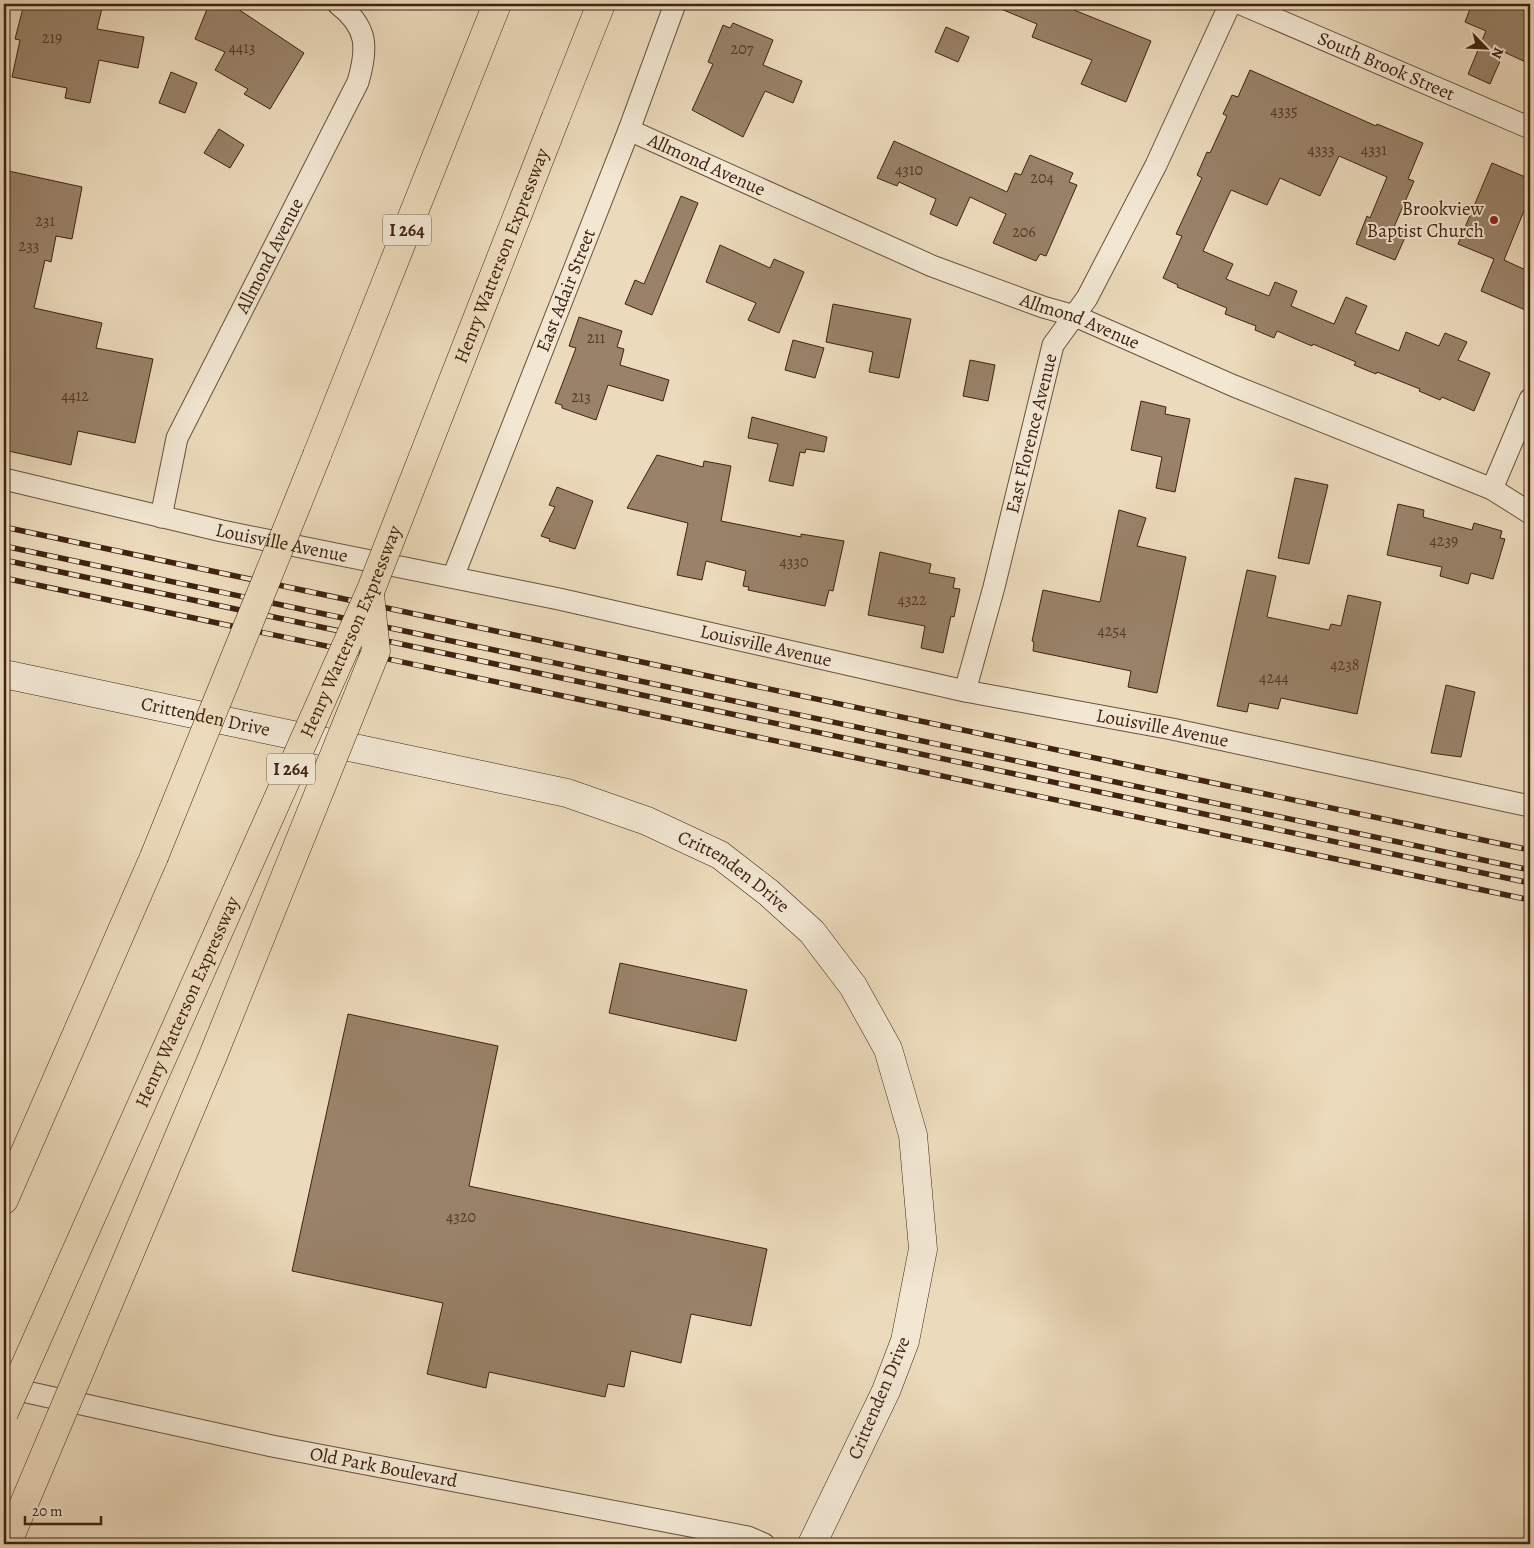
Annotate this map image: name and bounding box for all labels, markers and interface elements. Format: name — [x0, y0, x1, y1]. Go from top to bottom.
north arrow — [1462, 22, 1512, 72]
street label: South Brook Street — [1314, 25, 1459, 107]
house number: 219 — [42, 27, 62, 49]
house number: 4413 — [229, 37, 255, 59]
house number: 207 — [731, 38, 754, 60]
text: N — [1487, 45, 1508, 62]
house number: 4335 — [1270, 100, 1298, 122]
street label: Allmond Avenue — [643, 127, 769, 203]
house number: 4333 — [1307, 139, 1335, 161]
house number: 4331 — [1361, 139, 1388, 161]
street label: Henry Watterson Expressway — [448, 144, 556, 367]
house number: 4310 — [895, 159, 923, 181]
house number: 204 — [1030, 167, 1054, 189]
street label: Allmond Avenue — [229, 194, 310, 319]
place label: Brookview Baptist Church — [1367, 196, 1485, 244]
house number: 231 — [35, 210, 55, 232]
road number: I 264 — [383, 214, 431, 246]
marker: Brookview Baptist Church — [1488, 214, 1500, 226]
house number: 206 — [1012, 221, 1036, 243]
street label: East Adair Street — [530, 225, 602, 356]
house number: 233 — [19, 235, 39, 257]
street label: Allmond Avenue — [1015, 286, 1144, 356]
house number: 211 — [587, 327, 606, 349]
street label: East Florence Avenue — [999, 351, 1063, 516]
house number: 4412 — [61, 385, 89, 407]
house number: 213 — [571, 386, 591, 408]
street label: Louisville Avenue — [213, 517, 350, 569]
street label: Henry Watterson Expressway — [294, 521, 408, 742]
house number: 4239 — [1430, 530, 1458, 552]
house number: 4330 — [779, 551, 809, 573]
house number: 4322 — [897, 589, 927, 611]
street label: Louisville Avenue — [697, 618, 834, 673]
house number: 4254 — [1098, 620, 1126, 642]
house number: 4238 — [1330, 654, 1360, 676]
house number: 4244 — [1259, 667, 1289, 689]
street label: Crittenden Drive — [139, 690, 272, 743]
street label: Louisville Avenue — [1094, 702, 1231, 754]
road number: I 264 — [267, 754, 315, 784]
street label: Crittenden Drive — [673, 824, 795, 919]
street label: Henry Watterson Expressway — [129, 892, 246, 1112]
house number: 4320 — [446, 1206, 476, 1228]
street label: Crittenden Drive — [841, 1333, 917, 1463]
street label: Old Park Boulevard — [308, 1441, 460, 1494]
scale bar — [25, 1493, 101, 1525]
text: 20 m — [32, 1501, 63, 1521]

